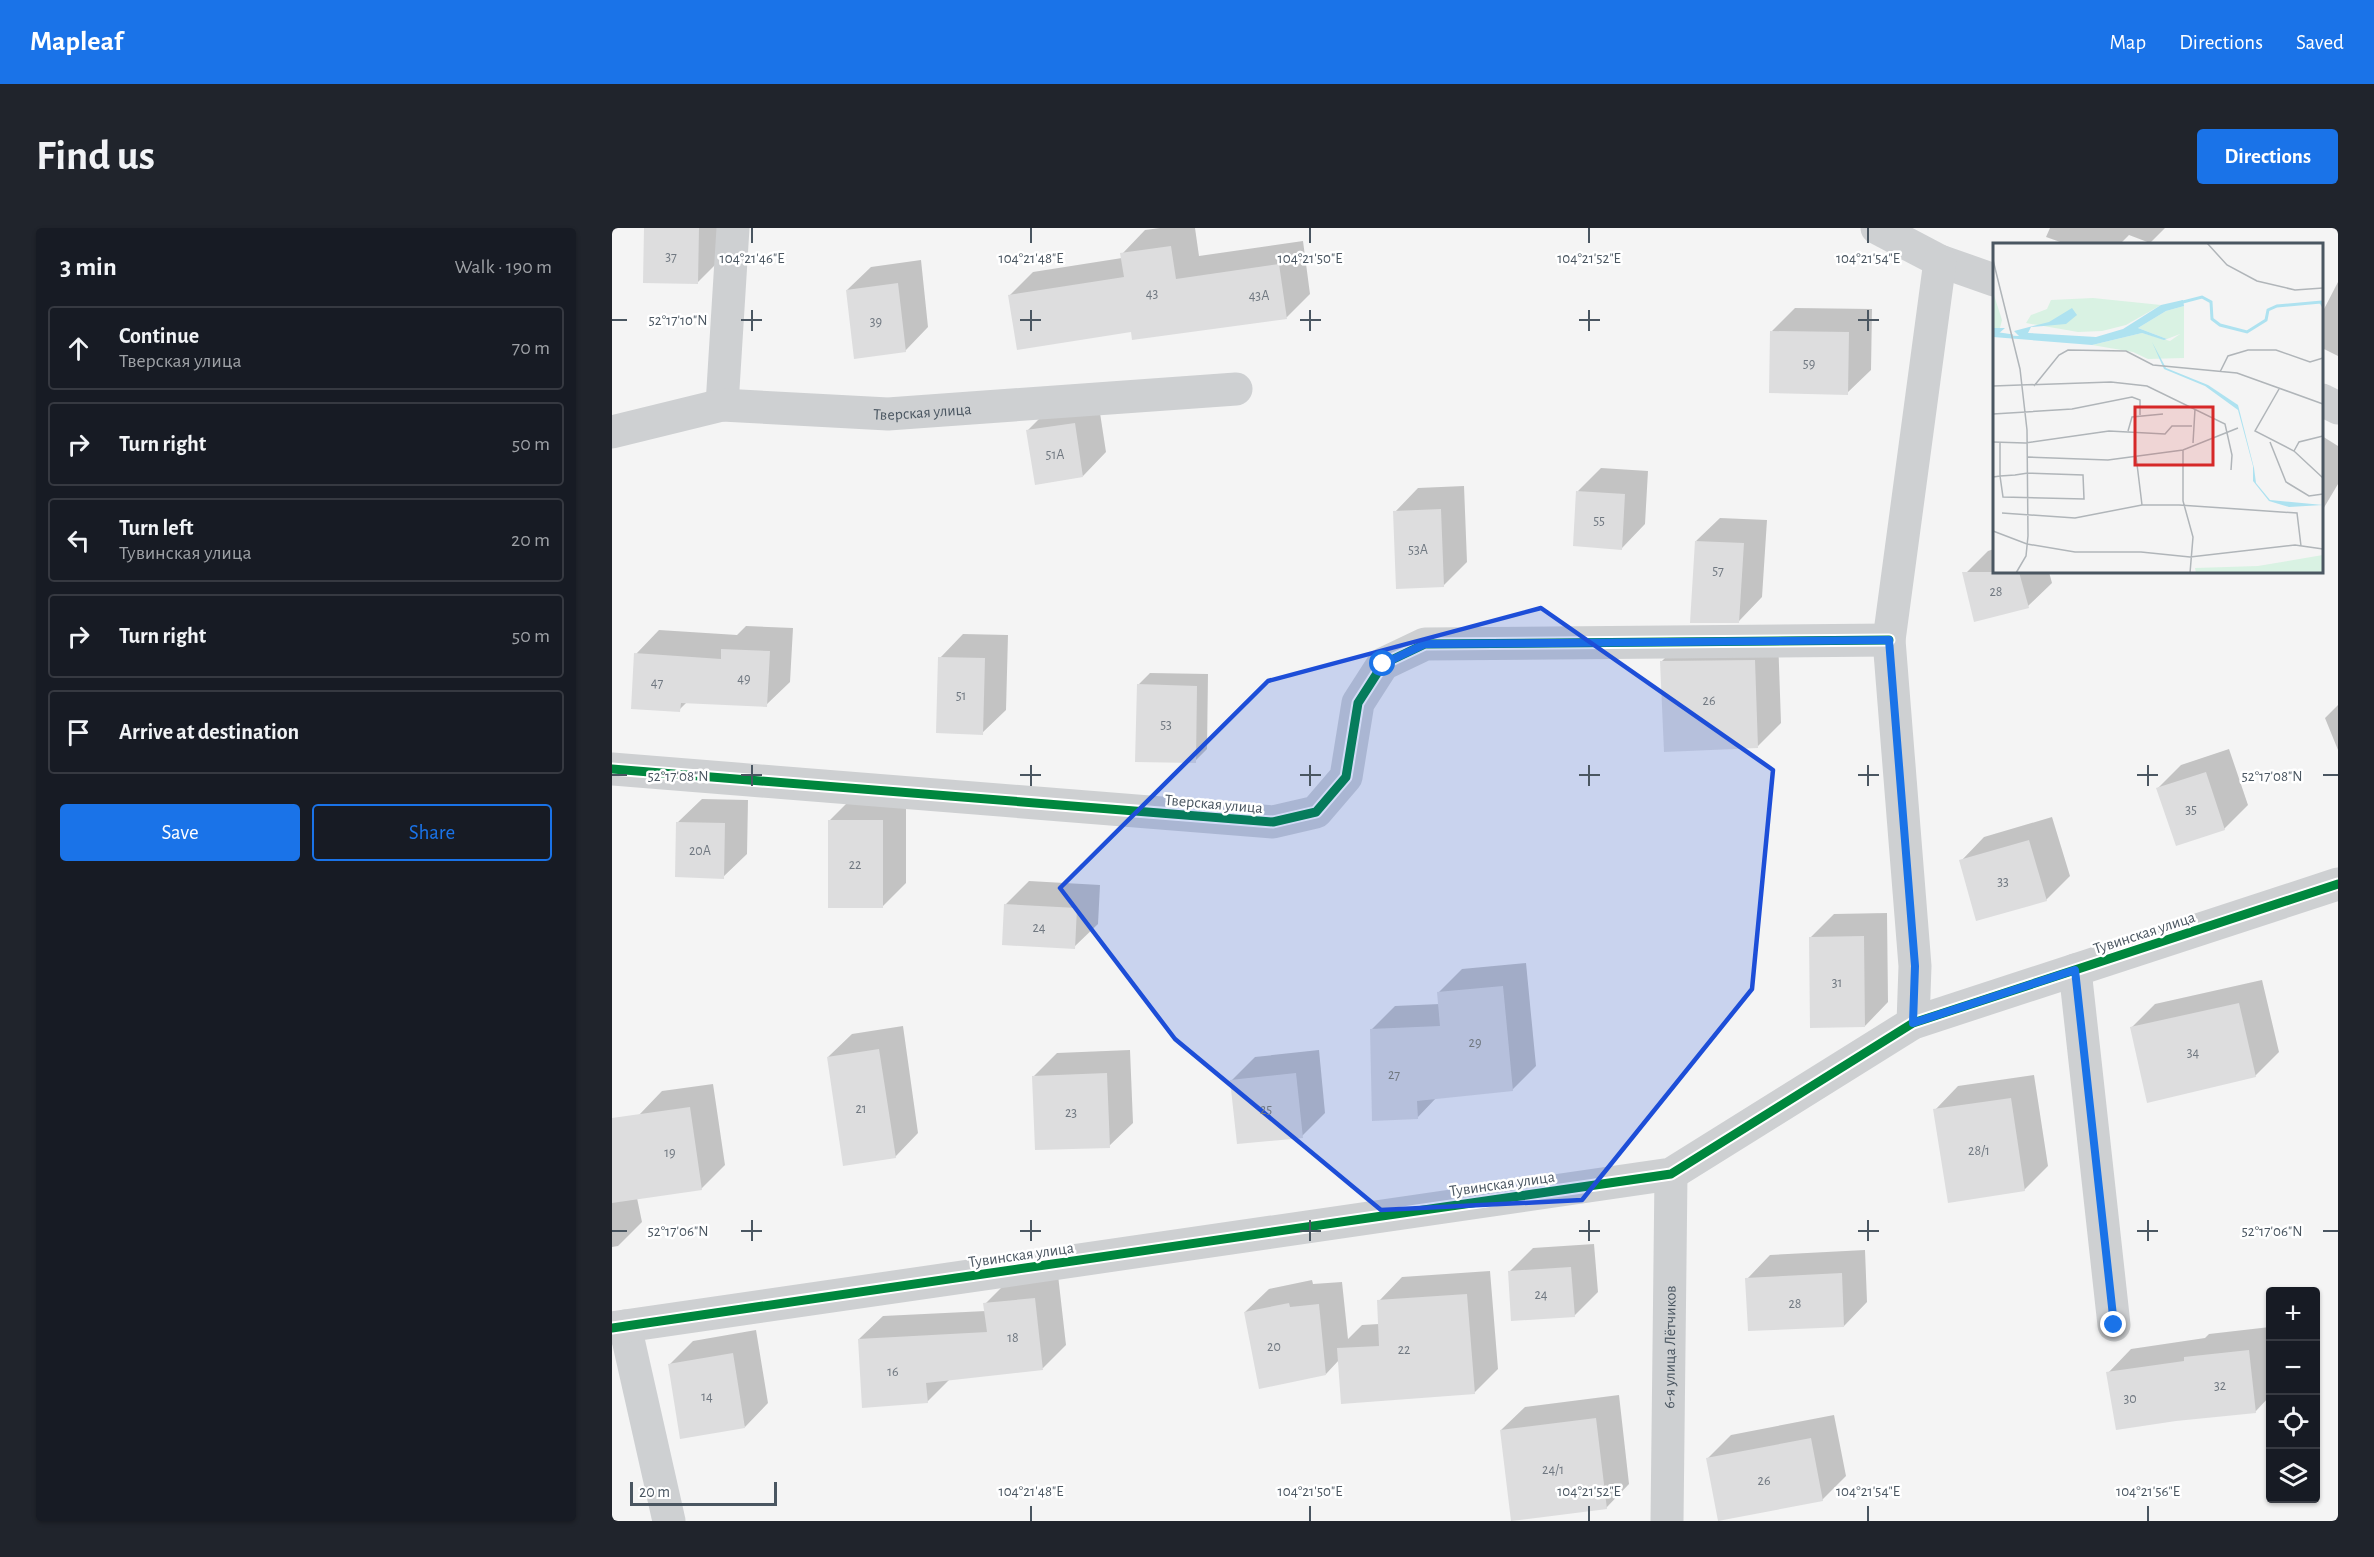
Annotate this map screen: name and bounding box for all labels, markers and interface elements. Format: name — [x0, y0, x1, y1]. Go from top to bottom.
text: Mapleaf — [30, 28, 123, 56]
text: Map — [2110, 32, 2146, 53]
text: Directions — [2179, 32, 2263, 53]
text: Saved — [2296, 32, 2344, 53]
button: Directions — [2197, 129, 2338, 184]
text: Find us — [36, 135, 155, 177]
inset map — [1993, 243, 2323, 573]
house number: 37 — [665, 250, 677, 264]
text: 104°21'46"E — [720, 251, 784, 266]
text: 104°21'48"E — [999, 251, 1063, 266]
text: 104°21'50"E — [1278, 251, 1342, 266]
text: 104°21'52"E — [1557, 251, 1621, 266]
text: 104°21'54"E — [1836, 251, 1900, 266]
text: 3 min — [60, 254, 117, 280]
text: Walk · 190 m — [455, 257, 552, 277]
house number: 43 — [1146, 287, 1158, 301]
house number: 43А — [1249, 289, 1269, 303]
text: 52°17'10"N — [649, 313, 707, 328]
house number: 39 — [870, 315, 882, 329]
text: Continue — [119, 325, 199, 347]
icon: ahead — [62, 332, 95, 365]
text: 70 m — [512, 338, 550, 358]
text: Тверская улица — [119, 351, 242, 371]
house number: 59 — [1803, 357, 1815, 371]
street label: Тверская улица — [873, 401, 972, 423]
icon: right — [62, 428, 95, 461]
text: Turn right — [119, 433, 206, 455]
text: 50 m — [512, 434, 550, 454]
house number: 51А — [1046, 448, 1064, 462]
house number: 55 — [1593, 514, 1605, 528]
text: Turn left — [119, 517, 193, 539]
icon: left — [62, 524, 95, 557]
text: 20 m — [511, 530, 550, 550]
text: Тувинская улица — [119, 543, 252, 563]
house number: 53А — [1408, 543, 1428, 557]
house number: 57 — [1712, 564, 1724, 578]
house number: 28 — [1989, 585, 2003, 599]
icon: right — [62, 620, 95, 653]
text: Turn right — [119, 625, 206, 647]
text: 50 m — [512, 626, 550, 646]
route start — [1369, 650, 1395, 676]
house number: 49 — [737, 672, 751, 686]
house number: 47 — [651, 676, 663, 690]
house number: 51 — [956, 689, 966, 703]
house number: 26 — [1703, 694, 1715, 708]
icon: arrive — [62, 716, 95, 749]
house number: 53 — [1160, 718, 1172, 732]
text: Arrive at destination — [119, 721, 299, 743]
text: 52°17'08"N — [648, 769, 708, 784]
text: 52°17'08"N — [2242, 769, 2302, 784]
street label: Тверская улица — [1164, 792, 1263, 817]
house number: 35 — [2185, 803, 2197, 817]
button: Save — [60, 804, 300, 861]
button: Share — [312, 804, 552, 861]
house number: 20А — [689, 844, 711, 858]
house number: 22 — [849, 858, 861, 872]
house number: 33 — [1997, 875, 2009, 889]
street label: Тувинская улица — [2091, 909, 2198, 958]
house number: 24 — [1032, 921, 1046, 935]
house number: 31 — [1832, 976, 1842, 990]
house number: 29 — [1469, 1036, 1481, 1050]
house number: 34 — [2187, 1046, 2200, 1060]
house number: 27 — [1388, 1068, 1400, 1082]
house number: 21 — [855, 1102, 867, 1116]
house number: 25 — [1260, 1103, 1272, 1117]
house number: 23 — [1065, 1106, 1077, 1120]
house number: 28/1 — [1968, 1144, 1990, 1158]
house number: 19 — [664, 1146, 676, 1160]
street label: Тувинская улица — [1448, 1169, 1556, 1200]
text: 52°17'06"N — [648, 1224, 708, 1239]
text: 52°17'06"N — [2242, 1224, 2302, 1239]
street label: Тувинская улица — [967, 1240, 1075, 1271]
street label: 6-я улица Лётчиков — [1661, 1285, 1679, 1409]
map controls — [2266, 1287, 2320, 1503]
button: + — [2266, 1287, 2320, 1341]
house number: 24 — [1534, 1288, 1548, 1302]
house number: 28 — [1788, 1297, 1802, 1311]
route end — [2100, 1311, 2126, 1337]
house number: 18 — [1007, 1331, 1019, 1345]
house number: 20 — [1267, 1340, 1281, 1354]
button: − — [2266, 1341, 2320, 1395]
house number: 22 — [1398, 1343, 1410, 1357]
house number: 16 — [887, 1365, 899, 1379]
house number: 32 — [2214, 1379, 2226, 1393]
house number: 14 — [701, 1390, 713, 1404]
house number: 30 — [2123, 1392, 2137, 1406]
button: locate — [2266, 1395, 2320, 1449]
button: layers — [2266, 1449, 2320, 1503]
house number: 24/1 — [1542, 1463, 1564, 1477]
house number: 26 — [1758, 1474, 1770, 1488]
scale bar — [630, 1479, 777, 1506]
text: 20 m — [639, 1484, 670, 1500]
text: 104°21'48"E — [999, 1484, 1063, 1499]
text: 104°21'50"E — [1278, 1484, 1342, 1499]
text: 104°21'52"E — [1557, 1484, 1621, 1499]
text: 104°21'54"E — [1836, 1484, 1900, 1499]
text: 104°21'56"E — [2116, 1484, 2180, 1499]

